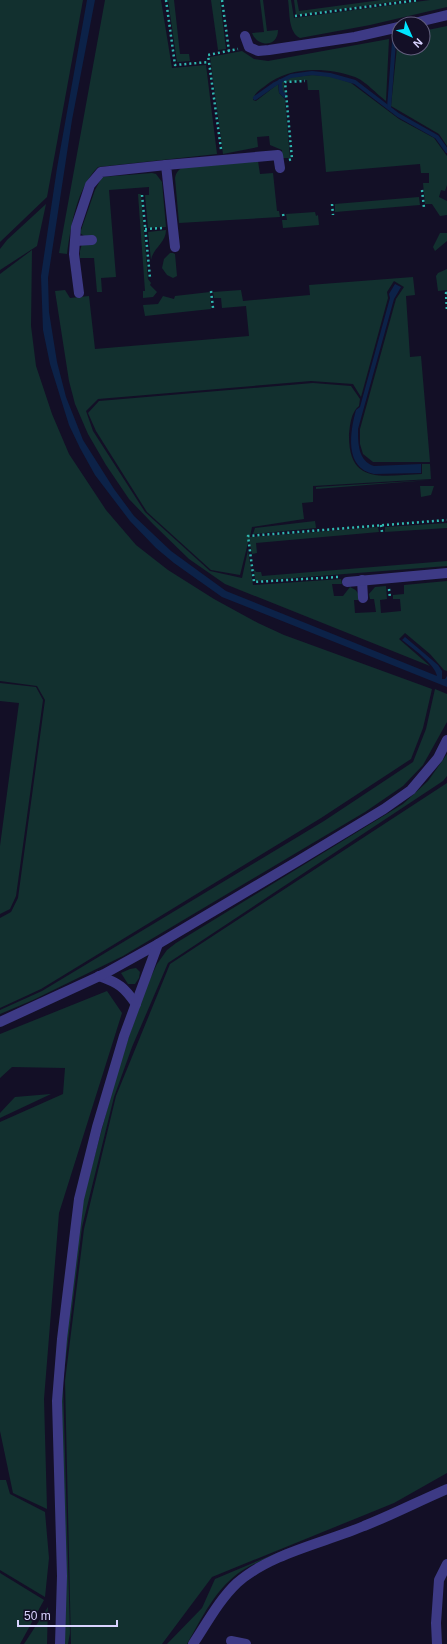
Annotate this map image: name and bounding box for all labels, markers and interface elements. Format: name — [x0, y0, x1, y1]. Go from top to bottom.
north arrow — [391, 16, 431, 56]
text: N — [411, 36, 425, 50]
scale bar — [18, 1602, 117, 1628]
text: 50 m — [24, 1609, 51, 1623]

